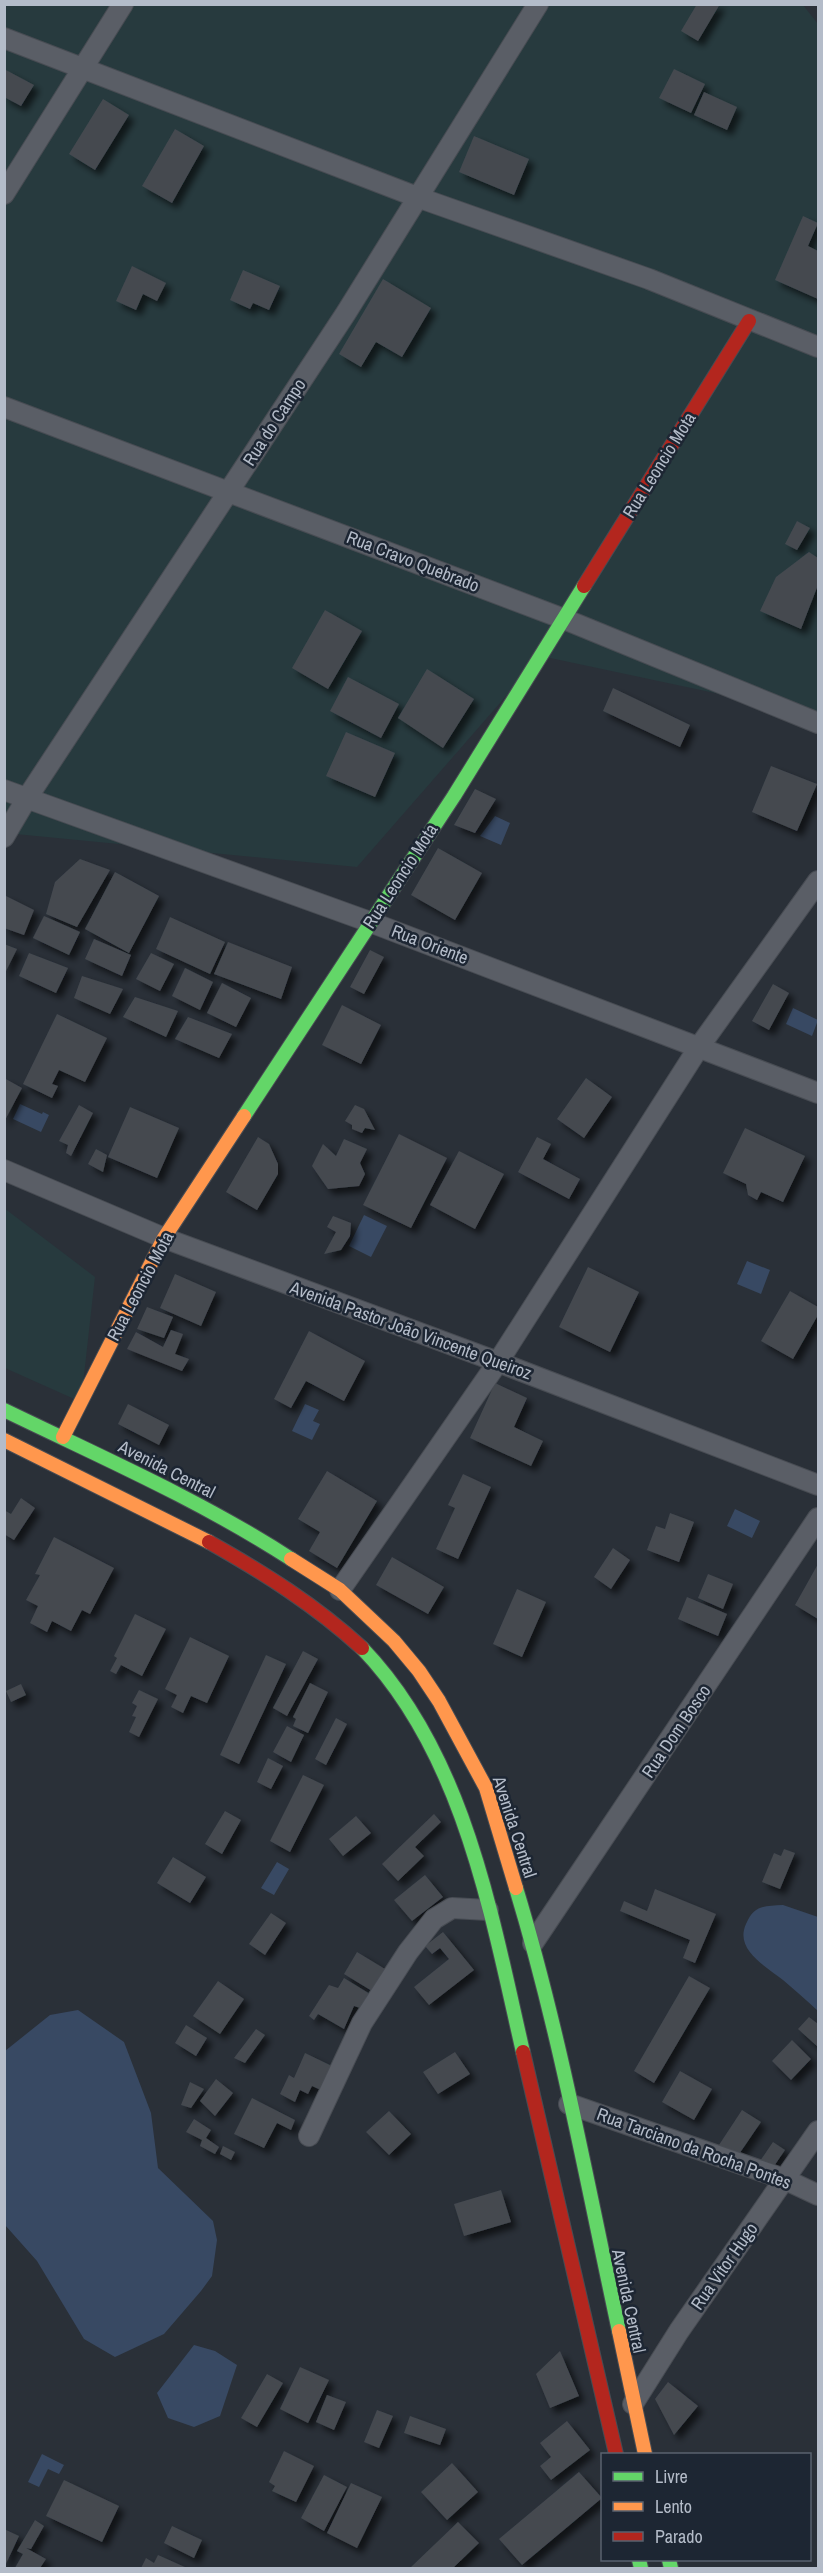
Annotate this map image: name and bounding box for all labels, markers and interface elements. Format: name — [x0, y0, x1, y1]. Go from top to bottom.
street label: Rua do Campo — [236, 374, 312, 470]
street label: Rua Leoncio Mota — [616, 407, 702, 523]
street label: Rua Cravo Quebrado — [343, 524, 483, 598]
street label: Rua Leoncio Mota — [357, 819, 443, 933]
street label: Rua Oriente — [388, 918, 472, 970]
street label: Rua Leoncio Mota — [101, 1227, 179, 1345]
street label: Avenida Pastor João Vincente Queiroz — [286, 1274, 535, 1385]
street label: Avenida Central — [113, 1433, 220, 1504]
street label: Rua Dom Bosco — [636, 1679, 716, 1783]
street label: Avenida Central — [486, 1772, 543, 1881]
street label: Rua Tarciano da Rocha Pontes — [593, 2101, 795, 2195]
street label: Rua Vitor Hugo — [685, 2217, 763, 2315]
street label: Avenida Central — [606, 2246, 652, 2355]
legend — [601, 2453, 811, 2561]
text: Livre — [655, 2464, 688, 2489]
text: Lento — [655, 2494, 692, 2519]
text: Parado — [655, 2524, 703, 2549]

